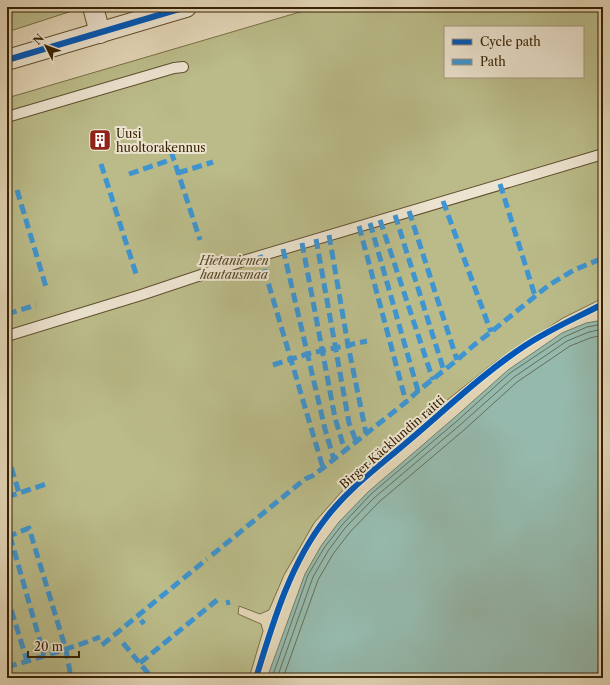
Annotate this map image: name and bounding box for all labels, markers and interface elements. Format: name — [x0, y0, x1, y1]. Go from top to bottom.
north arrow — [26, 26, 66, 66]
legend — [444, 26, 584, 78]
text: N — [30, 31, 47, 48]
text: Cycle path — [480, 34, 541, 49]
text: Path — [480, 54, 506, 69]
place label: Uusi huoltorakennus — [116, 126, 206, 155]
building icon: Uusi huoltorakennus — [87, 127, 113, 153]
park label: Hietaniemen hautausmaa — [198, 253, 269, 282]
street label: Birger Käcklundin raitti — [336, 392, 448, 492]
scale bar — [28, 633, 79, 659]
text: 20 m — [34, 639, 63, 654]

